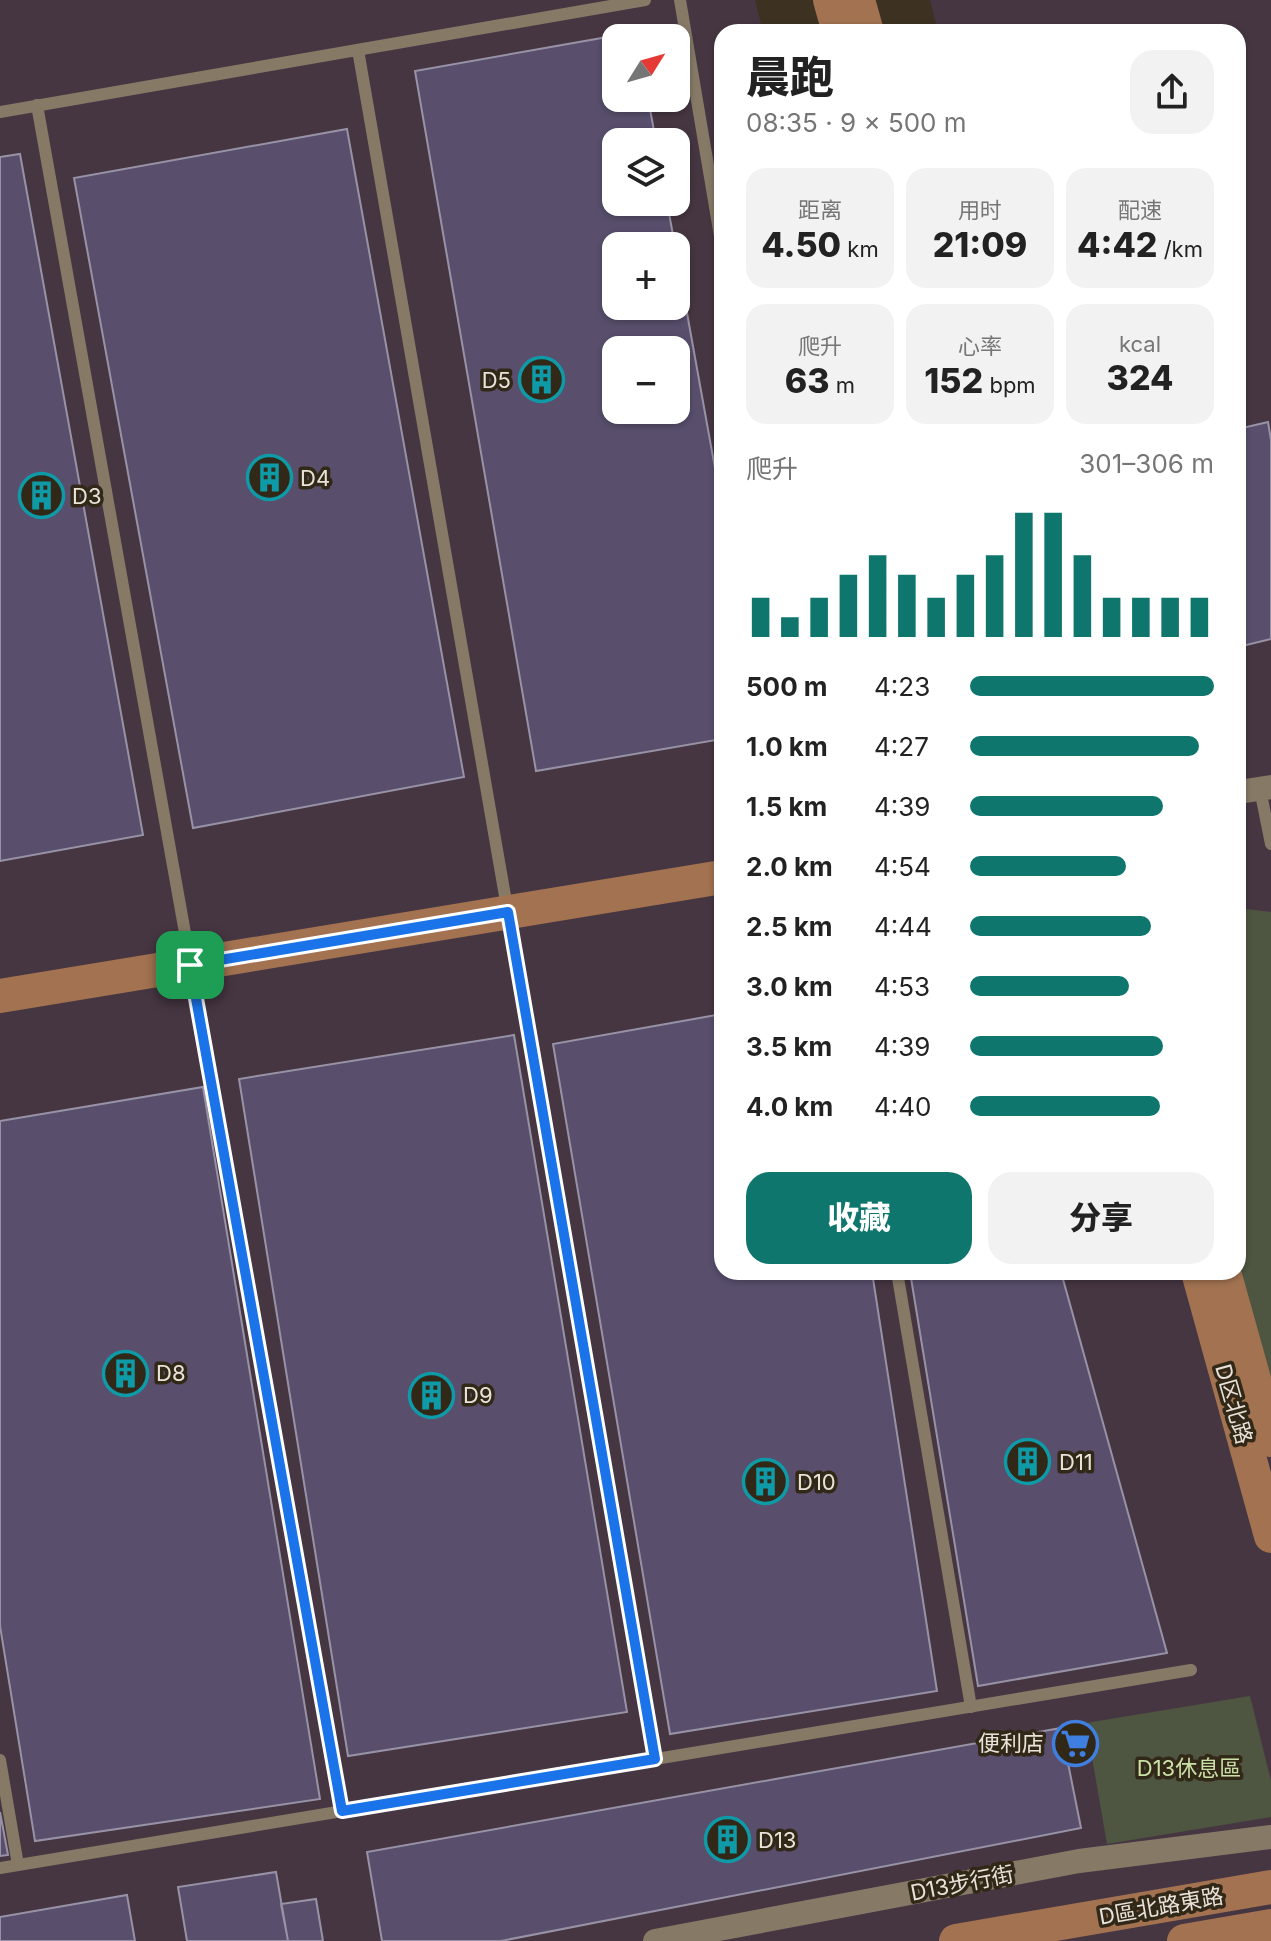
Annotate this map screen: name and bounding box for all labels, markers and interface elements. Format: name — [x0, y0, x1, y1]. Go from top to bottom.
north arrow — [602, 24, 690, 112]
map controls — [602, 24, 690, 424]
text: 晨跑 — [746, 50, 834, 104]
button: share — [1130, 50, 1214, 134]
text: 08:35 · 9 × 500 m — [746, 107, 967, 138]
button: layers — [602, 128, 690, 216]
text: 距离 — [798, 197, 842, 223]
text: 用时 — [958, 197, 1002, 223]
text: 配速 — [1118, 197, 1162, 223]
text: 4.50 — [761, 224, 841, 265]
text: 21:09 — [933, 224, 1027, 265]
text: 4:42 — [1077, 224, 1158, 265]
button: + — [602, 232, 690, 320]
text: km — [841, 236, 879, 262]
text: /km — [1158, 236, 1203, 262]
text: kcal — [1119, 331, 1161, 357]
text: 爬升 — [798, 333, 842, 359]
text: 心率 — [958, 333, 1002, 359]
button: − — [602, 336, 690, 424]
building icon: D5 — [518, 356, 566, 404]
text: 324 — [1107, 357, 1173, 398]
text: 63 — [785, 360, 830, 401]
text: 152 — [924, 360, 983, 401]
place label: D5 — [482, 367, 511, 393]
text: m — [830, 372, 855, 398]
text: bpm — [983, 372, 1036, 398]
text: 301–306 m — [1079, 448, 1214, 479]
text: 爬升 — [746, 453, 798, 484]
building icon: D4 — [245, 454, 293, 502]
place label: D4 — [300, 465, 330, 491]
building icon: D3 — [17, 472, 65, 520]
place label: D3 — [72, 483, 101, 509]
text: 500 m — [746, 671, 828, 702]
text: 4:23 — [874, 671, 930, 702]
text: 1.0 km — [746, 731, 828, 762]
text: 4:27 — [874, 731, 929, 762]
text: 1.5 km — [746, 791, 827, 822]
text: 4:39 — [874, 791, 930, 822]
text: 2.0 km — [746, 851, 833, 882]
text: 4:54 — [874, 851, 931, 882]
text: 2.5 km — [746, 911, 832, 942]
text: 4:44 — [874, 911, 932, 942]
pin — [156, 931, 224, 999]
icon: arrive — [168, 943, 212, 987]
text: 3.0 km — [746, 971, 833, 1002]
text: 4:53 — [874, 971, 930, 1002]
text: 3.5 km — [746, 1031, 832, 1062]
text: 4:39 — [874, 1031, 930, 1062]
text: 4.0 km — [746, 1091, 833, 1122]
text: 4:40 — [874, 1091, 931, 1122]
button: 收藏 — [746, 1172, 972, 1264]
button: 分享 — [988, 1172, 1214, 1264]
building icon: D8 — [101, 1349, 149, 1397]
place label: D8 — [156, 1360, 186, 1386]
street label: D区北路 — [1210, 1361, 1258, 1447]
building icon: D9 — [408, 1371, 456, 1419]
place label: D9 — [463, 1382, 493, 1408]
building icon: D11 — [1004, 1438, 1052, 1486]
place label: D11 — [1059, 1449, 1093, 1475]
building icon: D10 — [742, 1458, 790, 1506]
place label: D10 — [797, 1469, 836, 1495]
supermarket icon: 便利店 — [1051, 1719, 1099, 1767]
place label: 便利店 — [978, 1730, 1044, 1756]
park label: D13休息區 — [1137, 1755, 1241, 1781]
building icon: D13 — [703, 1816, 751, 1864]
place label: D13 — [758, 1827, 796, 1853]
street label: D13步行街 — [908, 1860, 1016, 1906]
street label: D區北路東路 — [1097, 1882, 1225, 1930]

